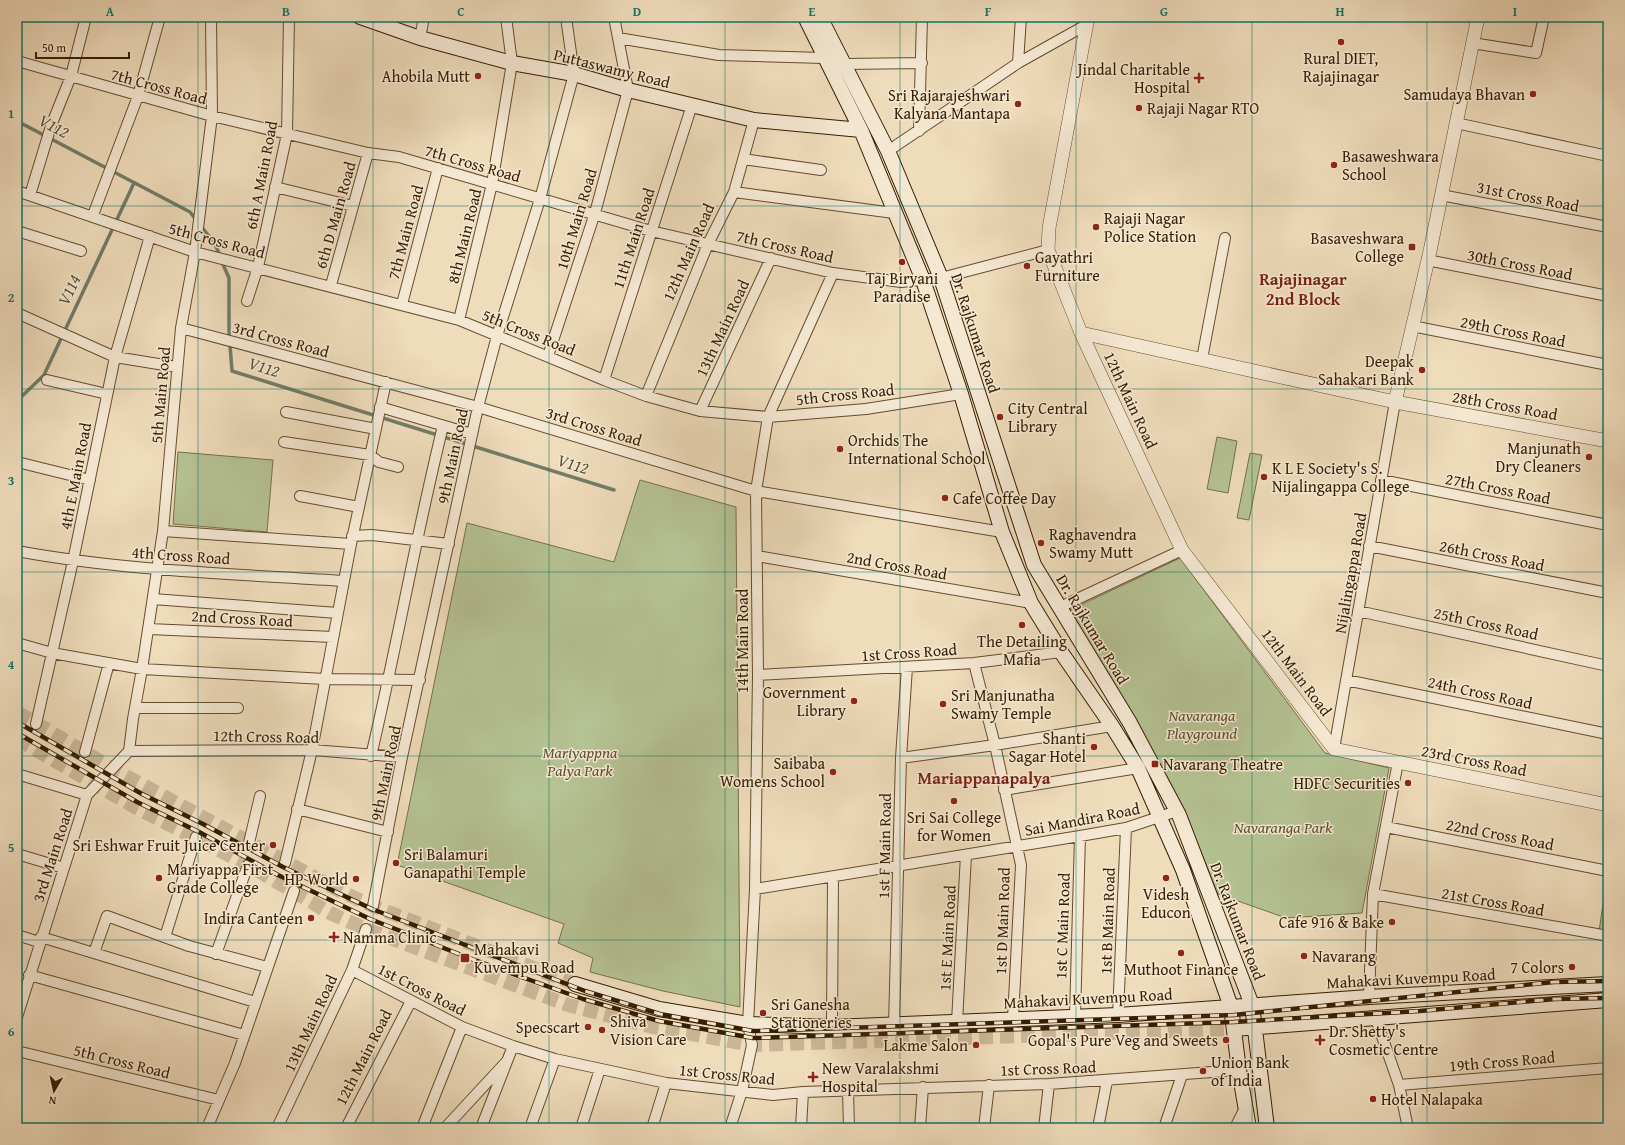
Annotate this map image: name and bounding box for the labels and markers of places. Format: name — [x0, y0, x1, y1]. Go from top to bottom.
marker: Rural DIET, Rajajinagar — [1336, 37, 1346, 47]
place label: Rural DIET, Rajajinagar — [1303, 46, 1379, 88]
place label: Jindal Charitable Hospital — [1076, 57, 1191, 99]
place label: Ahobila Mutt — [382, 64, 470, 88]
marker: Ahobila Mutt — [473, 71, 483, 81]
marker: Jindal Charitable Hospital — [1193, 72, 1205, 84]
place label: Samudaya Bhavan — [1403, 82, 1525, 106]
place label: Sri Rajarajeshwari Kalyana Mantapa — [888, 83, 1011, 125]
marker: Samudaya Bhavan — [1528, 89, 1538, 99]
place label: Rajaji Nagar RTO — [1147, 96, 1259, 120]
marker: Sri Rajarajeshwari Kalyana Mantapa — [1013, 99, 1023, 109]
marker: Rajaji Nagar RTO — [1134, 103, 1144, 113]
place label: Basaweshwara School — [1342, 144, 1439, 186]
marker: Basaweshwara School — [1329, 160, 1339, 170]
place label: Rajaji Nagar Police Station — [1104, 206, 1196, 248]
marker: Rajaji Nagar Police Station — [1091, 222, 1101, 232]
place label: Basaveshwara College — [1311, 226, 1404, 268]
marker: Basaveshwara College — [1407, 242, 1417, 252]
place label: Gayathri Furniture — [1035, 245, 1100, 287]
marker: Taj Biryani Paradise — [897, 257, 907, 267]
marker: Gayathri Furniture — [1022, 261, 1032, 271]
place label: Taj Biryani Paradise — [866, 266, 939, 308]
place label: Deepak Sahakari Bank — [1318, 349, 1415, 391]
marker: Deepak Sahakari Bank — [1417, 365, 1427, 375]
place label: City Central Library — [1008, 396, 1088, 438]
marker: City Central Library — [995, 412, 1005, 422]
place label: Orchids The International School — [848, 428, 986, 470]
place label: Manjunath Dry Cleaners — [1496, 436, 1581, 478]
marker: Orchids The International School — [835, 444, 845, 454]
marker: Manjunath Dry Cleaners — [1584, 452, 1594, 462]
place label: K L E Society's S. Nijalingappa College — [1272, 456, 1409, 498]
marker: K L E Society's S. Nijalingappa College — [1259, 472, 1269, 482]
place label: Cafe Coffee Day — [953, 486, 1056, 510]
marker: Cafe Coffee Day — [940, 493, 950, 503]
place label: Raghavendra Swamy Mutt — [1049, 522, 1137, 564]
marker: Raghavendra Swamy Mutt — [1036, 538, 1046, 548]
marker: The Detailing Mafia — [1017, 620, 1027, 630]
place label: The Detailing Mafia — [977, 629, 1067, 671]
place label: Government Library — [763, 680, 846, 722]
place label: Sri Manjunatha Swamy Temple — [951, 683, 1055, 725]
marker: Government Library — [849, 696, 859, 706]
marker: Sri Manjunatha Swamy Temple — [938, 699, 948, 709]
place label: Shanti Sagar Hotel — [1009, 726, 1087, 768]
marker: Shanti Sagar Hotel — [1089, 742, 1099, 752]
place label: Saibaba Womens School — [720, 751, 826, 793]
place label: Navarang Theatre — [1163, 752, 1283, 776]
marker: Navarang Theatre — [1150, 759, 1160, 769]
marker: Saibaba Womens School — [828, 767, 838, 777]
place label: HDFC Securities — [1293, 771, 1400, 795]
marker: HDFC Securities — [1403, 778, 1413, 788]
marker: Sri Sai College for Women — [949, 796, 959, 806]
place label: Sri Sai College for Women — [907, 805, 1001, 847]
place label: Sri Eshwar Fruit Juice Center — [72, 833, 265, 857]
marker: Sri Eshwar Fruit Juice Center — [268, 840, 278, 850]
place label: Sri Balamuri Ganapathi Temple — [404, 842, 526, 884]
place label: Mariyappa First Grade College — [167, 857, 274, 899]
marker: Sri Balamuri Ganapathi Temple — [391, 858, 401, 868]
place label: HP World — [284, 867, 348, 891]
marker: Mariyappa First Grade College — [154, 873, 164, 883]
marker: Videsh Educon — [1161, 873, 1171, 883]
marker: HP World — [351, 874, 361, 884]
place label: Videsh Educon — [1141, 882, 1191, 924]
place label: Indira Canteen — [204, 906, 303, 930]
place label: Cafe 916 & Bake — [1279, 910, 1384, 934]
marker: Indira Canteen — [306, 913, 316, 923]
marker: Cafe 916 & Bake — [1387, 917, 1397, 927]
place label: Namma Clinic — [343, 925, 437, 949]
marker: Namma Clinic — [328, 931, 340, 943]
place label: Mahakavi Kuvempu Road — [474, 937, 575, 979]
place label: Navarang — [1312, 944, 1376, 968]
marker: Muthoot Finance — [1176, 948, 1186, 958]
marker: Navarang — [1299, 951, 1309, 961]
marker: Mahakavi Kuvempu Road — [459, 952, 471, 964]
place label: 7 Colors — [1510, 955, 1564, 979]
place label: Muthoot Finance — [1124, 957, 1238, 981]
marker: 7 Colors — [1567, 962, 1577, 972]
place label: Sri Ganesha Stationeries — [771, 992, 852, 1034]
marker: Sri Ganesha Stationeries — [758, 1008, 768, 1018]
place label: Shiva Vision Care — [610, 1009, 687, 1051]
place label: Specscart — [516, 1015, 580, 1039]
place label: Dr. Shetty's Cosmetic Centre — [1329, 1019, 1438, 1061]
marker: Specscart — [583, 1022, 593, 1032]
marker: Shiva Vision Care — [597, 1025, 607, 1035]
place label: Gopal's Pure Veg and Sweets — [1028, 1028, 1218, 1052]
place label: Lakme Salon — [883, 1033, 968, 1057]
marker: Dr. Shetty's Cosmetic Centre — [1314, 1034, 1326, 1046]
marker: Gopal's Pure Veg and Sweets — [1221, 1035, 1231, 1045]
marker: Lakme Salon — [971, 1040, 981, 1050]
place label: Union Bank of India — [1211, 1050, 1290, 1092]
place label: New Varalakshmi Hospital — [822, 1056, 940, 1098]
marker: Union Bank of India — [1198, 1066, 1208, 1076]
marker: New Varalakshmi Hospital — [807, 1071, 819, 1083]
place label: Hotel Nalapaka — [1381, 1087, 1483, 1111]
marker: Hotel Nalapaka — [1368, 1094, 1378, 1104]

